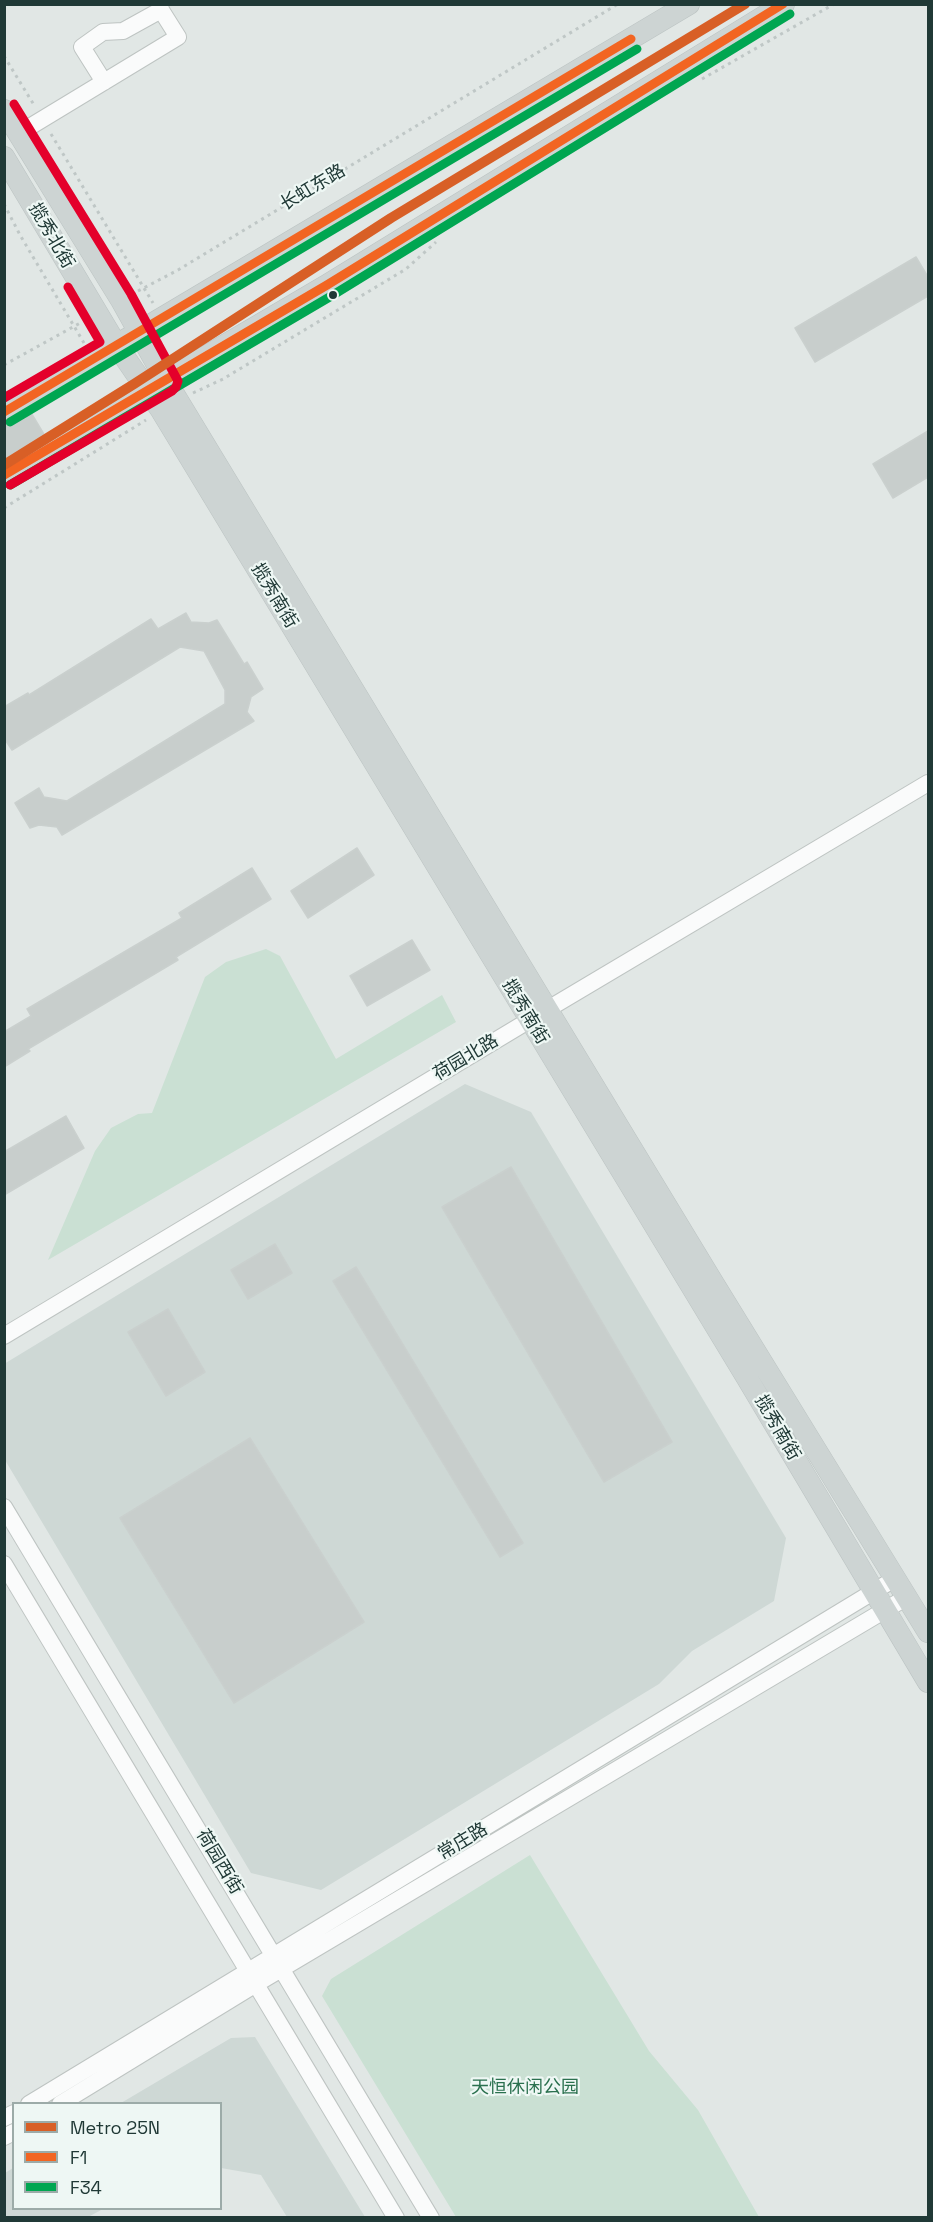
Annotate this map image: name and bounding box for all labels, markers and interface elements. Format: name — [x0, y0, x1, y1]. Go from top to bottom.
street label: 长虹东路 — [277, 160, 349, 216]
street label: 揽秀北街 — [24, 199, 78, 273]
unlabelled marker — [327, 289, 339, 301]
street label: 揽秀南街 — [246, 560, 302, 632]
street label: 揽秀南街 — [497, 976, 553, 1048]
street label: 荷园北路 — [430, 1030, 502, 1086]
street label: 揽秀南街 — [750, 1391, 804, 1465]
street label: 常庄路 — [434, 1819, 492, 1865]
street label: 荷园西街 — [191, 1826, 247, 1898]
park label: 天恒休闲公园 — [471, 2077, 579, 2099]
legend — [12, 2102, 222, 2210]
text: Metro 25N — [70, 2116, 160, 2139]
text: F1 — [70, 2146, 87, 2169]
text: F34 — [70, 2176, 102, 2199]

